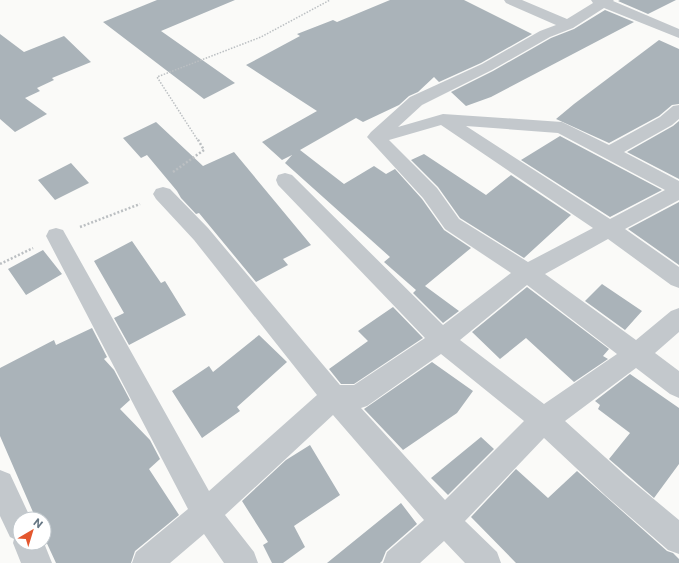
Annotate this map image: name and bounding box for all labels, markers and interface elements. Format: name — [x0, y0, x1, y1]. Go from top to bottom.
north arrow — [12, 511, 52, 551]
text: N — [31, 515, 46, 530]

